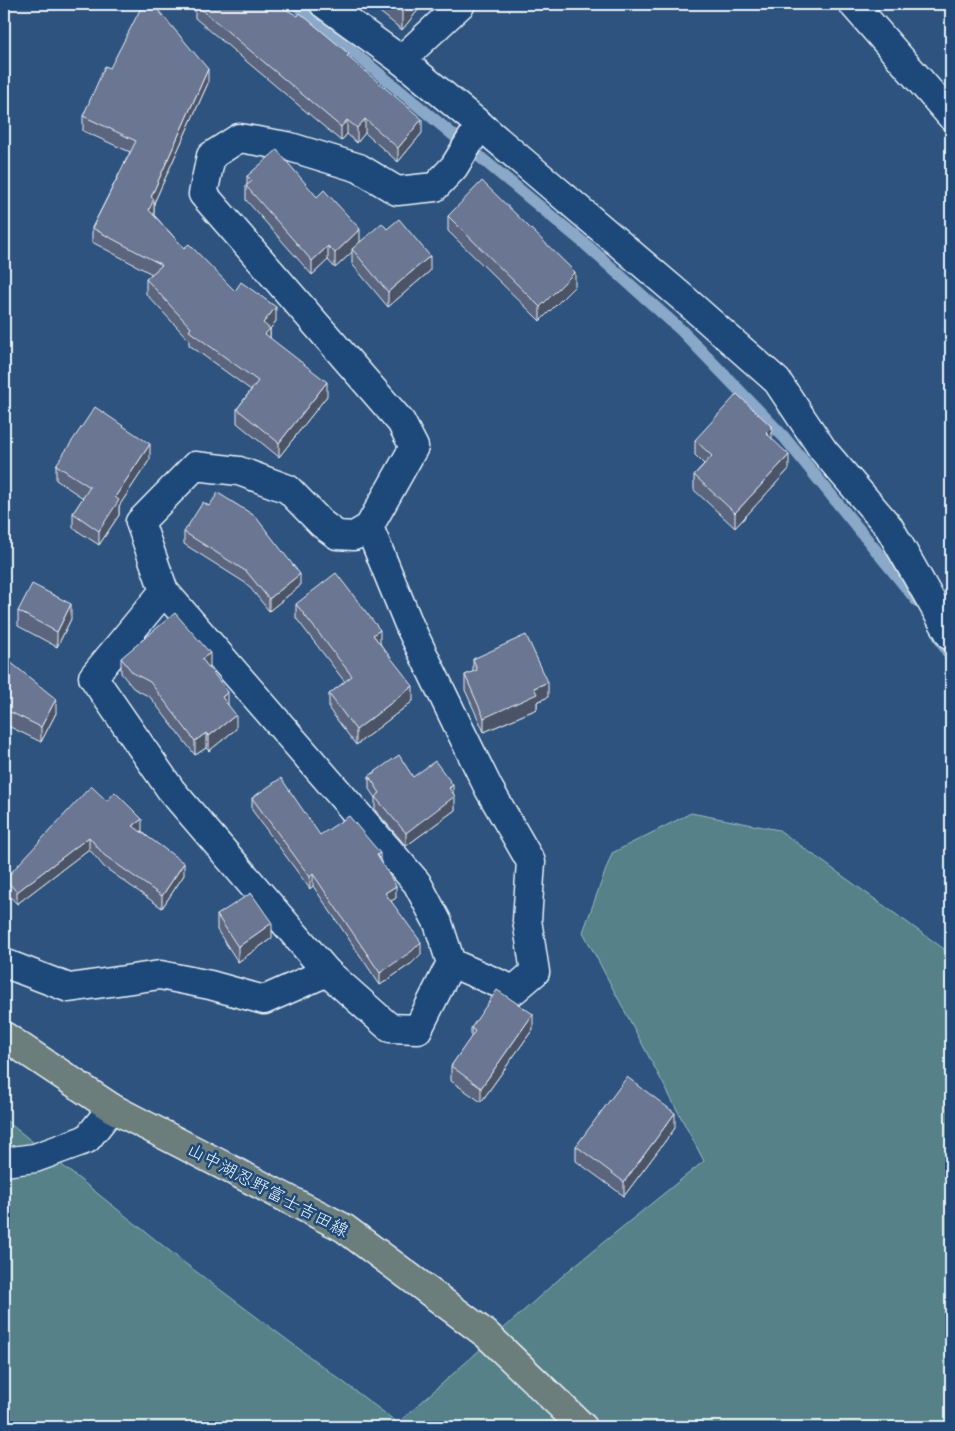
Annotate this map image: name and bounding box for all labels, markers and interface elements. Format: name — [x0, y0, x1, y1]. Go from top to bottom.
street label: 山中湖忍野富士吉田線 — [181, 1139, 352, 1245]

